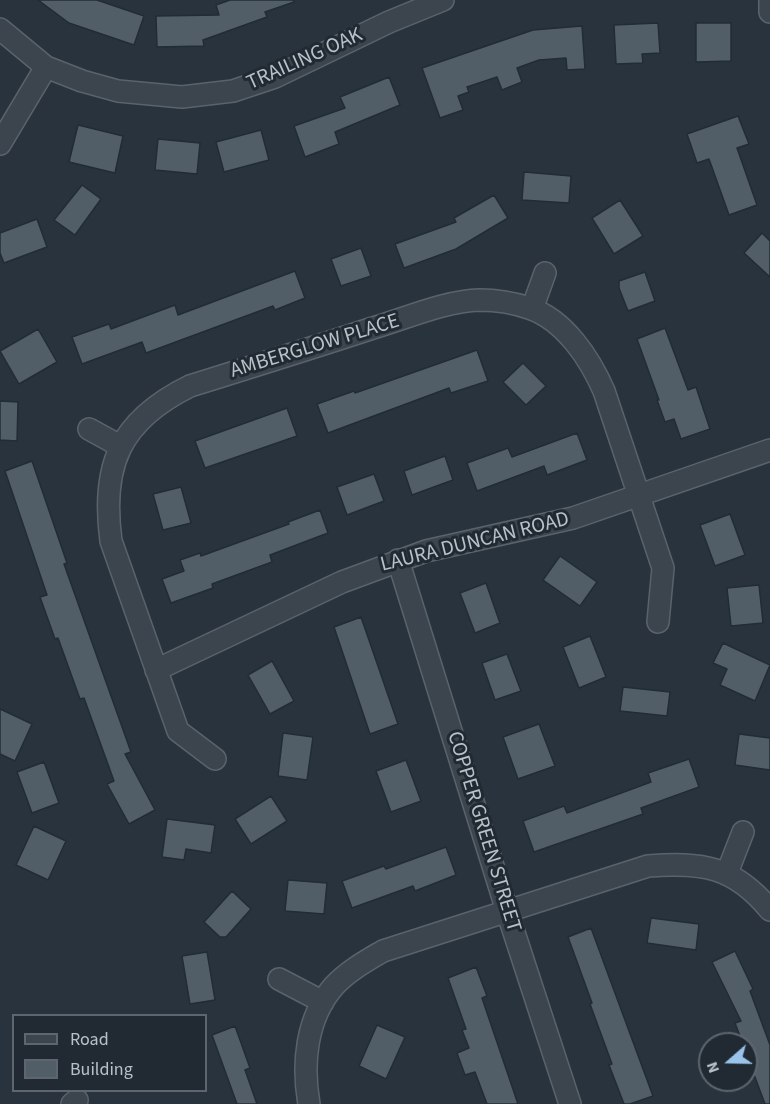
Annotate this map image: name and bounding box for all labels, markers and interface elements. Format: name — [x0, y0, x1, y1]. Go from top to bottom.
street label: TRAILING OAK — [243, 23, 367, 97]
street label: AMBERGLOW PLACE — [227, 309, 403, 385]
street label: LAURA DUNCAN ROAD — [378, 507, 572, 579]
street label: COPPER GREEN STREET — [440, 729, 526, 935]
legend — [12, 1014, 207, 1092]
text: Road — [70, 1027, 109, 1052]
north arrow — [698, 1032, 758, 1092]
text: Building — [70, 1057, 133, 1082]
text: N — [701, 1059, 725, 1076]

